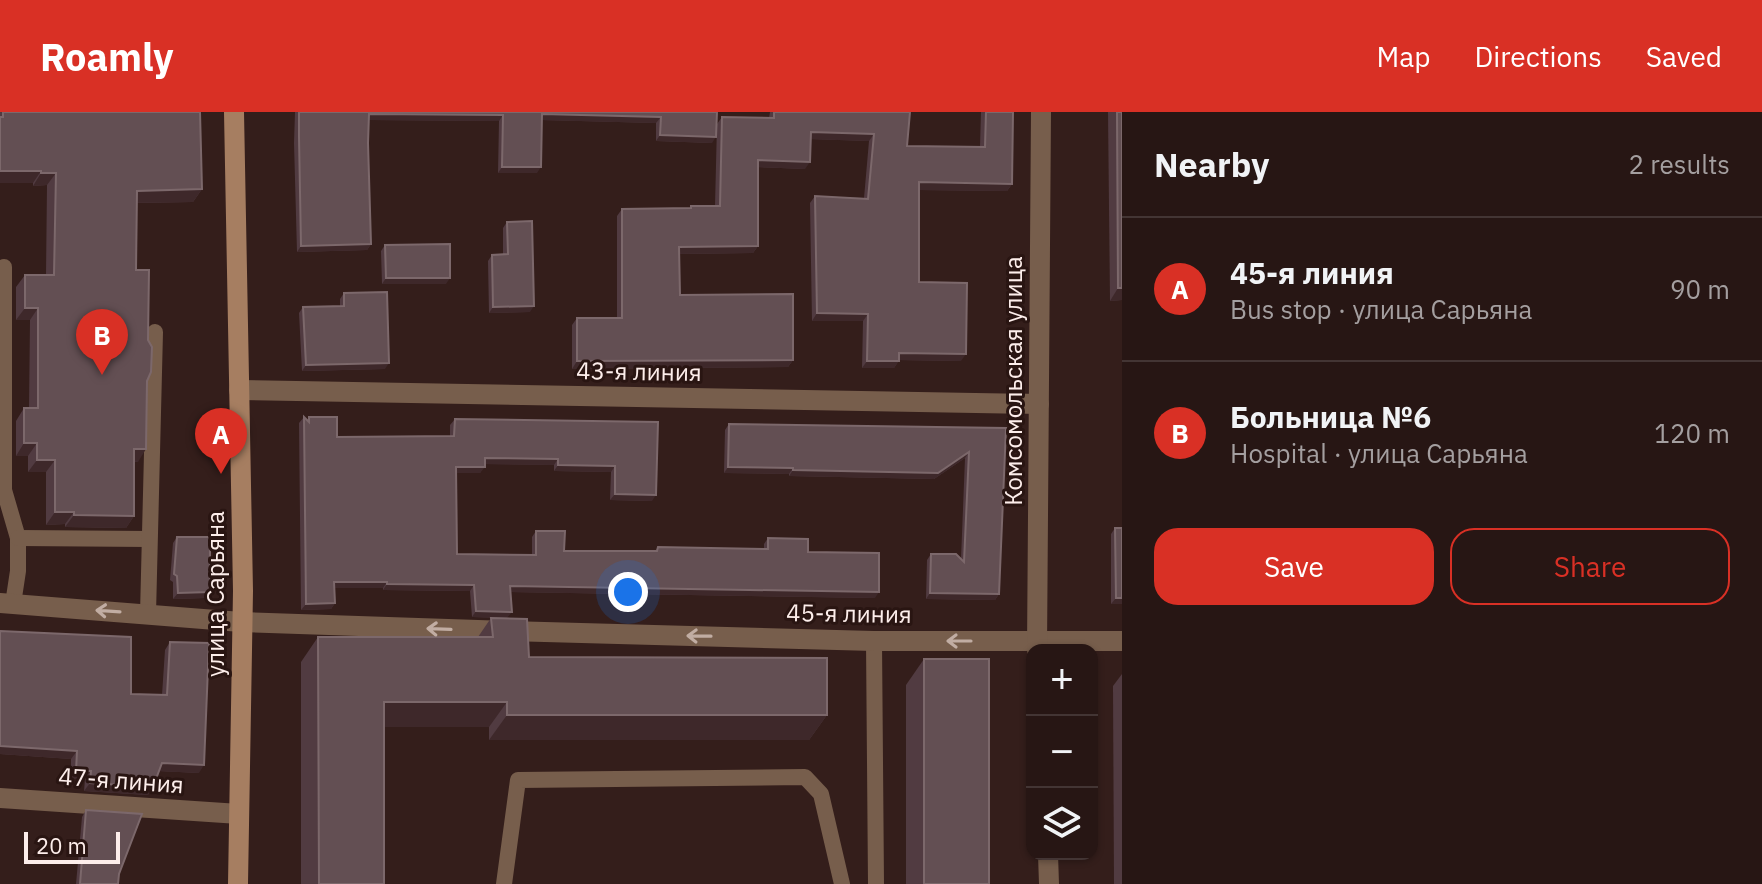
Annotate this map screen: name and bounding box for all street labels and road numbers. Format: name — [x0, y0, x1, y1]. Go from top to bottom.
street label: Комсомольская улица — [997, 256, 1029, 506]
street label: 43-я линия — [576, 354, 702, 388]
street label: улица Сарьяна — [199, 511, 231, 677]
street label: 45-я линия — [786, 596, 912, 630]
street label: 47-я линия — [57, 760, 185, 800]

